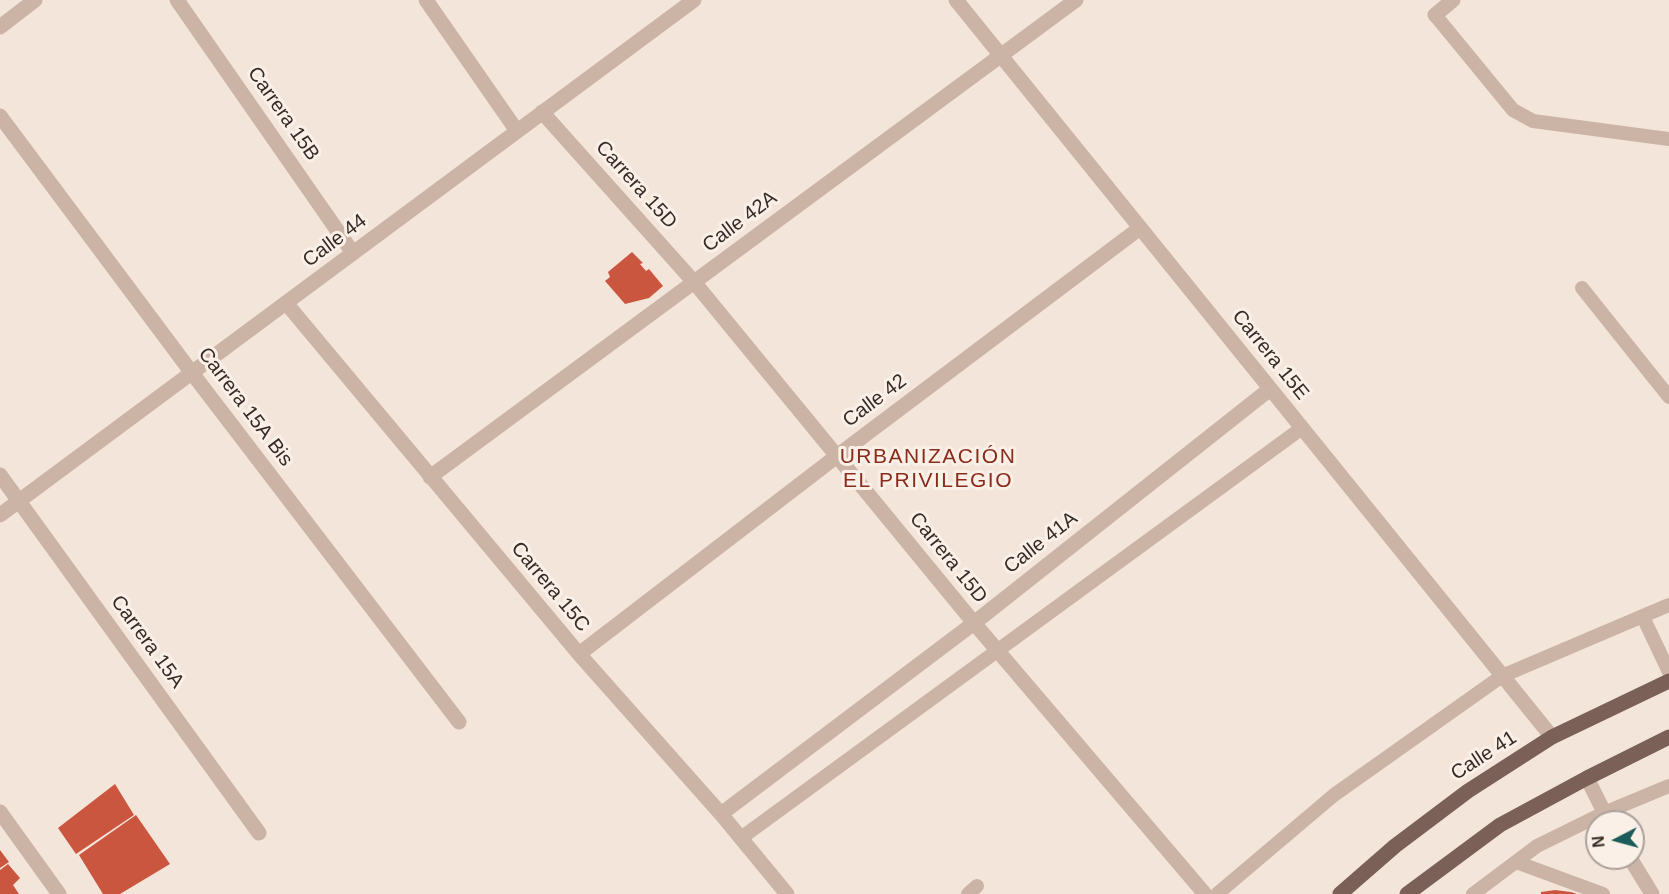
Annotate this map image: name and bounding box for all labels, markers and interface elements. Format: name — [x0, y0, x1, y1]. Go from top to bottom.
street label: Carrera 15B — [242, 62, 324, 166]
street label: Carrera 15D — [590, 136, 682, 234]
street label: Calle 42A — [698, 186, 782, 258]
street label: Calle 44 — [298, 209, 372, 273]
street label: Carrera 15E — [1226, 305, 1314, 405]
street label: Carrera 15A Bis — [193, 343, 297, 471]
street label: Calle 42 — [838, 369, 912, 433]
district label: URBANIZACIÓN EL PRIVILEGIO — [840, 444, 1016, 494]
street label: Calle 41A — [999, 507, 1083, 579]
street label: Carrera 15D — [904, 508, 992, 608]
street label: Carrera 15C — [505, 537, 595, 637]
street label: Carrera 15A — [105, 591, 189, 693]
street label: Calle 41 — [1447, 726, 1521, 786]
north arrow — [1585, 810, 1645, 870]
text: N — [1590, 835, 1608, 848]

